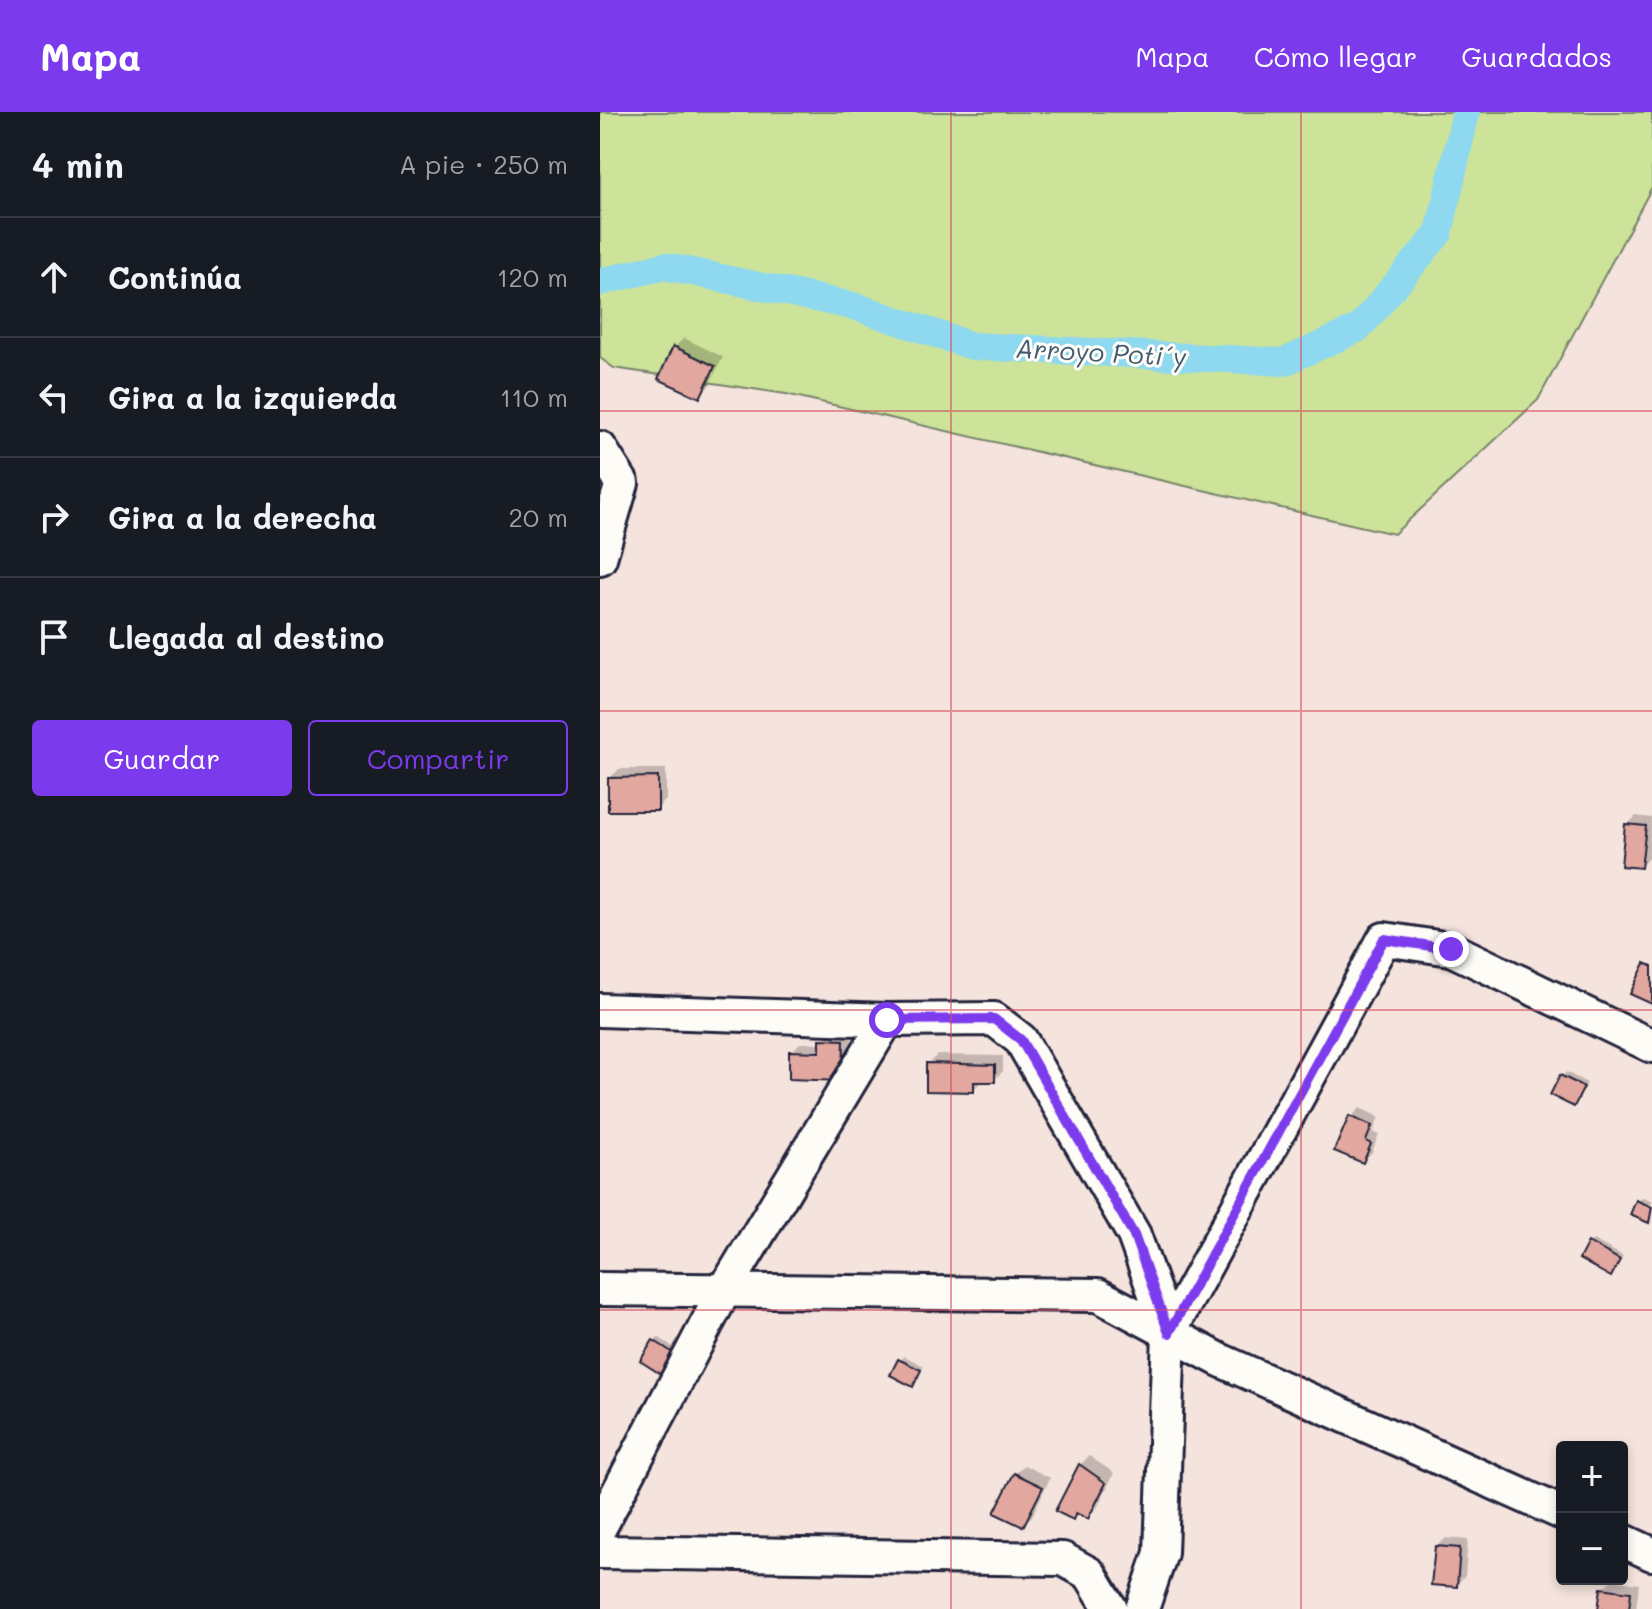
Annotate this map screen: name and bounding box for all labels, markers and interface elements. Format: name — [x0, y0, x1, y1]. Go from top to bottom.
text: Mapa — [40, 31, 141, 81]
text: Mapa — [1135, 38, 1210, 74]
text: Cómo llegar — [1254, 38, 1417, 74]
text: Guardados — [1461, 38, 1612, 74]
text: 4 min — [32, 142, 124, 187]
text: A pie · 250 m — [399, 147, 568, 181]
icon: ahead — [32, 255, 76, 299]
text: Continúa — [108, 257, 242, 297]
text: 120 m — [497, 260, 568, 294]
water label: Arroyo Poti´y — [1015, 331, 1188, 373]
icon: left — [32, 375, 76, 419]
text: Gira a la izquierda — [108, 377, 397, 417]
text: 110 m — [500, 380, 568, 414]
icon: right — [32, 495, 76, 539]
text: Gira a la derecha — [108, 497, 377, 537]
text: 20 m — [508, 500, 568, 534]
icon: arrive — [32, 615, 76, 659]
text: Llegada al destino — [108, 617, 384, 657]
button: Guardar — [32, 720, 292, 796]
button: Compartir — [308, 720, 568, 796]
route end — [1433, 931, 1469, 967]
route start — [869, 1002, 905, 1038]
map controls — [1556, 1441, 1628, 1585]
button: + — [1556, 1441, 1628, 1513]
button: − — [1556, 1513, 1628, 1585]

